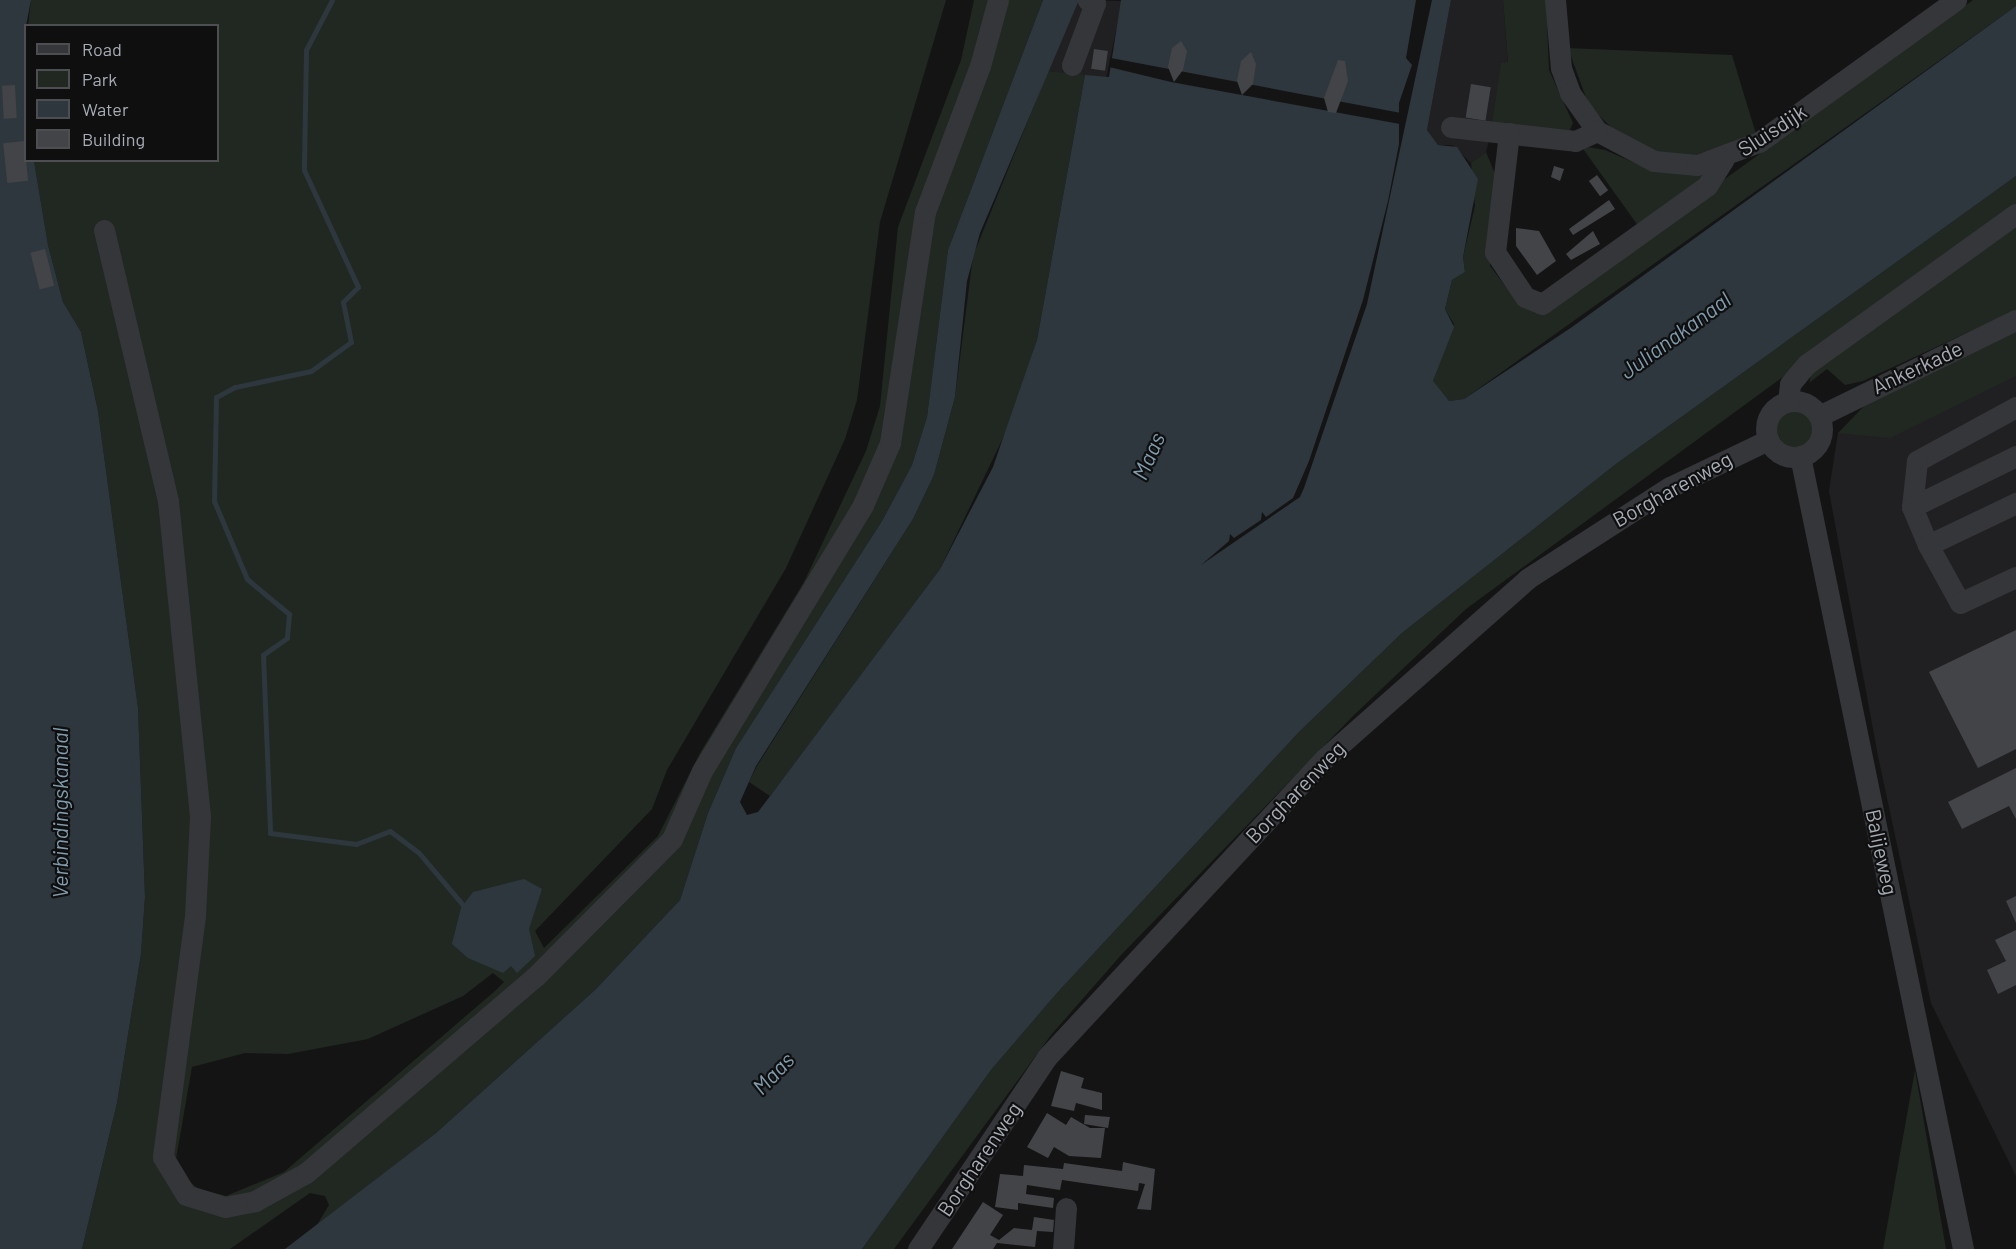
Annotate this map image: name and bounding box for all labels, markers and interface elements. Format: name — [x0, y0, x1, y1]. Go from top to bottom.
legend — [24, 24, 219, 162]
text: Road — [82, 38, 122, 60]
text: Park — [82, 68, 117, 90]
text: Water — [82, 98, 129, 120]
street label: Sluisdijk — [1733, 99, 1811, 161]
text: Building — [82, 128, 145, 150]
water label: Julianakanaal — [1614, 286, 1736, 384]
street label: Ankerkade — [1868, 335, 1966, 399]
water label: Maas — [1126, 428, 1170, 484]
street label: Borgharenweg — [1608, 446, 1736, 532]
water label: Verbindingskanaal — [47, 728, 73, 898]
street label: Borgharenweg — [1240, 736, 1350, 848]
street label: Balijeweg — [1861, 807, 1903, 897]
water label: Maas — [747, 1046, 799, 1100]
street label: Borgharenweg — [932, 1097, 1026, 1221]

